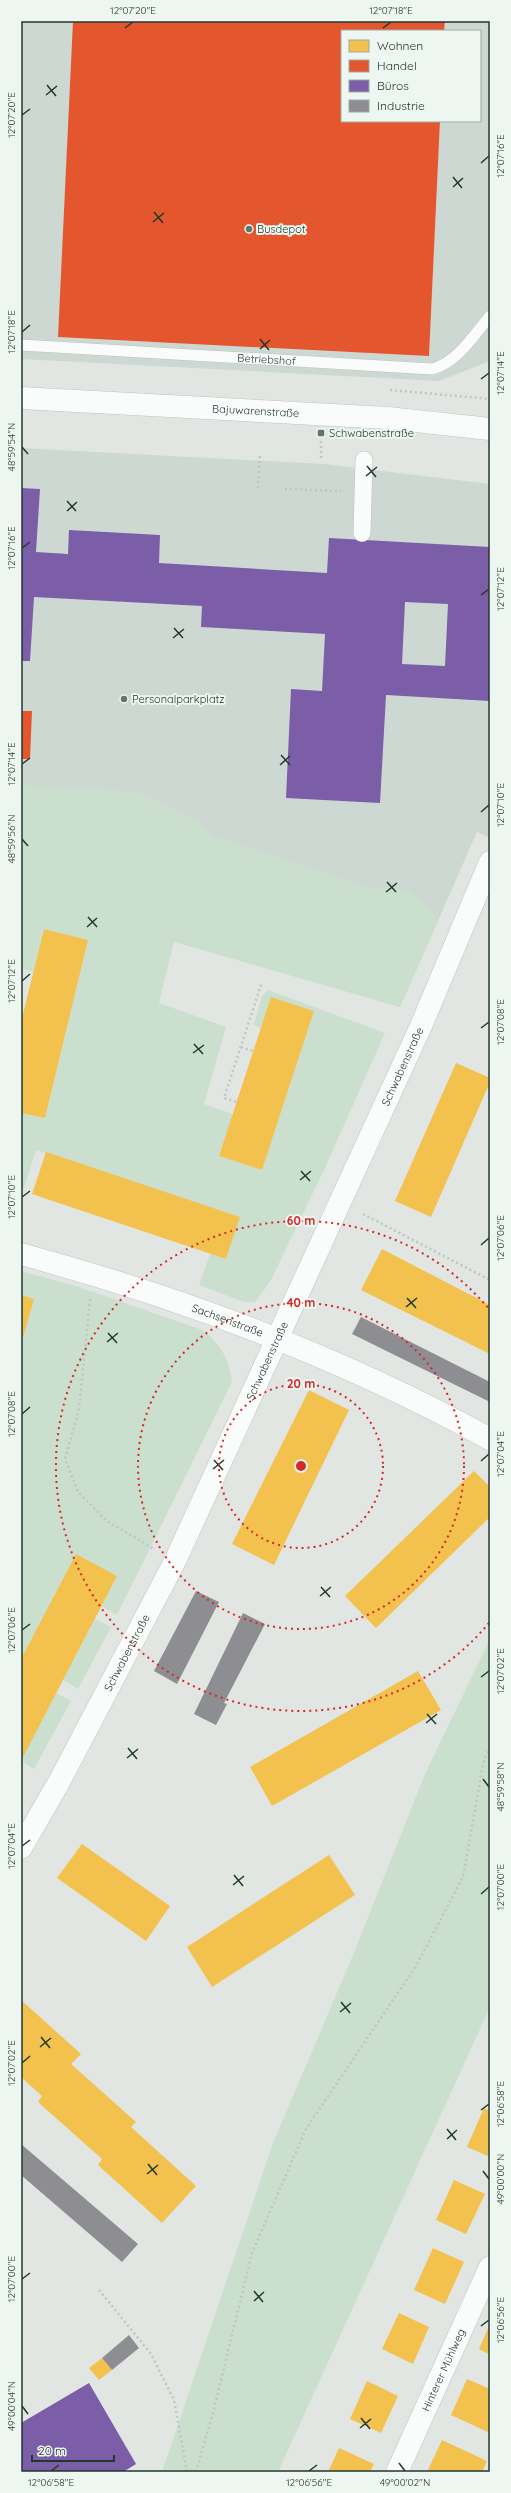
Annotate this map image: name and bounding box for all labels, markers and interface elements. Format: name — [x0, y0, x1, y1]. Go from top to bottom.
text: 12°07'20"E — [110, 4, 156, 17]
text: 12°07'18"E — [369, 4, 413, 17]
legend — [341, 30, 481, 122]
text: Wohnen — [377, 38, 423, 53]
text: Handel — [377, 58, 417, 73]
text: Büros — [377, 78, 409, 93]
text: 12°07'20"E — [5, 92, 18, 138]
text: Industrie — [377, 98, 425, 113]
text: 12°07'16"E — [494, 134, 507, 178]
place label: Busdepot — [257, 222, 306, 236]
marker: Busdepot — [244, 224, 254, 234]
text: 12°07'18"E — [5, 310, 18, 354]
street label: Betriebshof — [237, 351, 296, 368]
text: 12°07'14"E — [494, 351, 507, 395]
street label: Bajuwarenstraße — [212, 401, 300, 420]
text: 48°59'54"N — [5, 423, 18, 471]
place label: Schwabenstraße — [329, 426, 414, 440]
marker: Schwabenstraße — [316, 428, 326, 438]
text: 12°07'16"E — [5, 526, 18, 570]
text: 12°07'12"E — [494, 567, 507, 611]
place label: Personalparkplatz — [132, 692, 225, 706]
marker: Personalparkplatz — [119, 694, 129, 704]
text: 12°07'14"E — [5, 742, 18, 786]
text: 12°07'10"E — [494, 783, 507, 827]
text: 48°59'56"N — [5, 815, 18, 863]
text: 12°07'12"E — [5, 959, 18, 1003]
text: 12°07'08"E — [494, 999, 507, 1045]
street label: Schwabenstraße — [378, 1025, 426, 1108]
text: 12°07'10"E — [5, 1175, 18, 1219]
text: 60 m — [287, 1213, 315, 1228]
text: 12°07'06"E — [494, 1215, 507, 1261]
text: 40 m — [287, 1295, 315, 1310]
street label: Sachsenstraße — [190, 1301, 265, 1340]
street label: Schwabenstraße — [243, 1319, 291, 1402]
text: 20 m — [287, 1376, 315, 1391]
text: 12°07'08"E — [5, 1391, 18, 1437]
text: 12°07'04"E — [494, 1431, 507, 1477]
centre of rings — [294, 1459, 308, 1473]
text: 12°07'06"E — [5, 1607, 18, 1653]
street label: Schwabenstraße — [101, 1612, 153, 1694]
text: 12°07'02"E — [494, 1648, 507, 1694]
text: 48°59'58"N — [494, 1763, 507, 1811]
text: 12°07'04"E — [5, 1823, 18, 1869]
text: 12°07'00"E — [494, 1863, 507, 1910]
text: 12°07'02"E — [5, 2040, 18, 2086]
text: 12°06'58"E — [494, 2081, 507, 2127]
text: 49°00'00"N — [494, 2154, 507, 2204]
text: 12°07'00"E — [5, 2255, 18, 2302]
text: 12°06'56"E — [494, 2297, 507, 2343]
street label: Hinterer Mühlweg — [418, 2326, 468, 2414]
text: 49°00'04"N — [5, 2381, 18, 2431]
scale bar — [32, 2437, 114, 2463]
text: 20 m — [38, 2443, 66, 2458]
text: 12°06'58"E — [28, 2476, 74, 2489]
text: 12°06'56"E — [286, 2476, 332, 2489]
text: 49°00'02"N — [380, 2476, 430, 2489]

